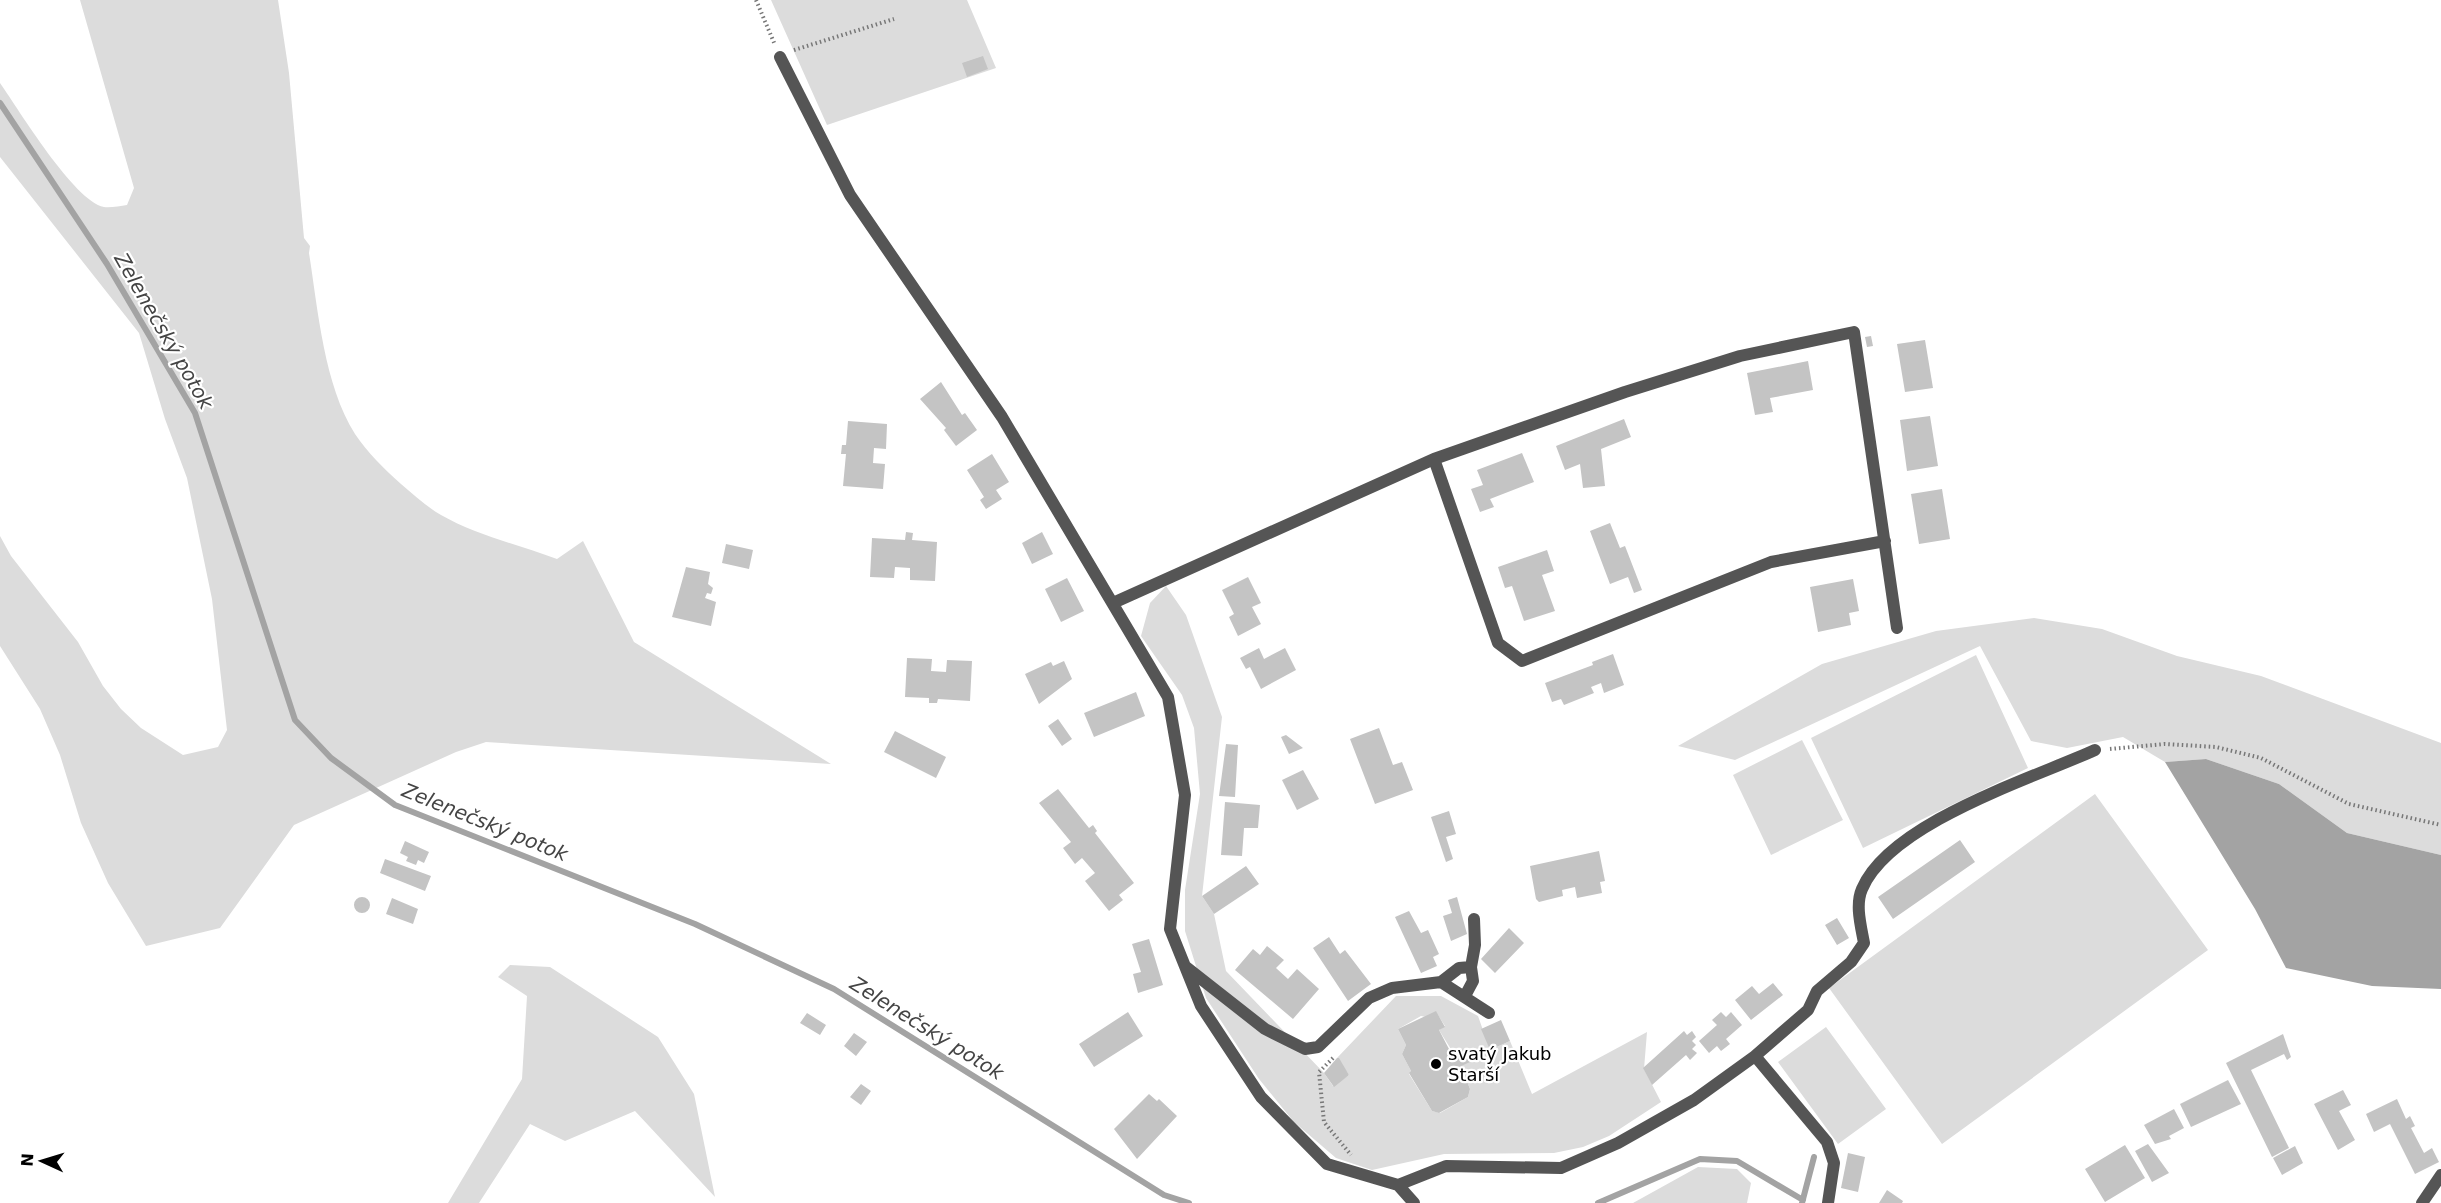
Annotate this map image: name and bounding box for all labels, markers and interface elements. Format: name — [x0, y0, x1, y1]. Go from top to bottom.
water label: Zelenečský potok — [109, 248, 219, 415]
water label: Zelenečský potok — [398, 777, 573, 867]
water label: Zelenečský potok — [845, 970, 1009, 1086]
place label: svatý Jakub Starší — [1448, 1043, 1552, 1085]
marker: svatý Jakub Starší — [1429, 1057, 1443, 1071]
north arrow — [12, 1131, 72, 1191]
text: N — [18, 1153, 37, 1167]

